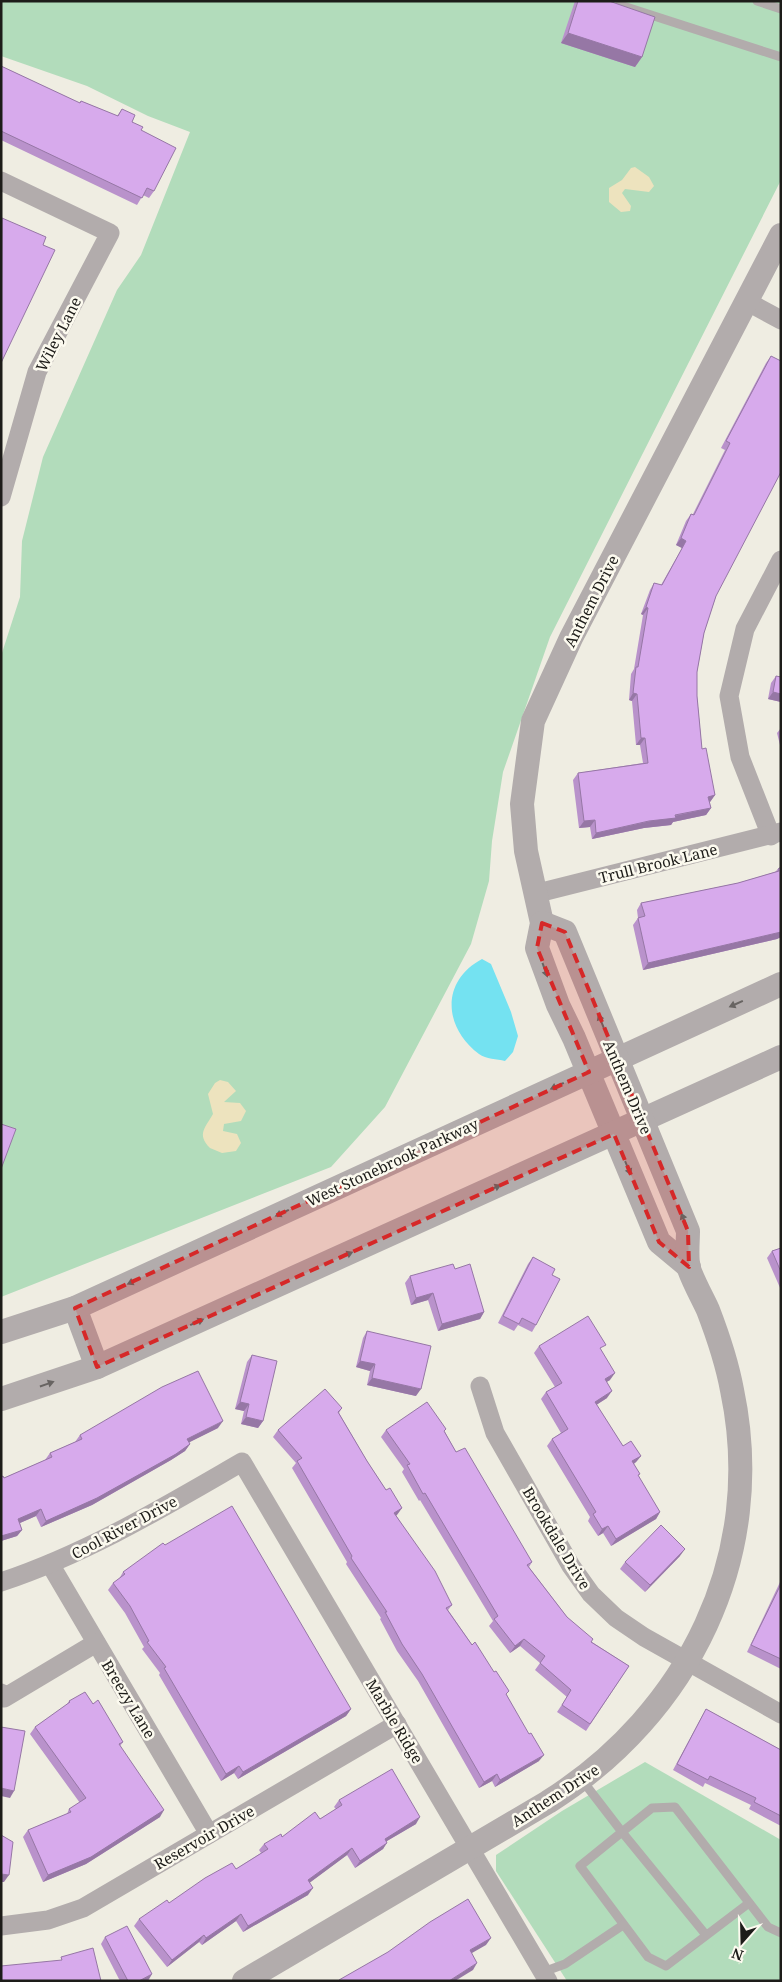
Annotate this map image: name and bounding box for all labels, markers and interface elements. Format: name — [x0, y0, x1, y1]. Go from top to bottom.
street label: Wiley Lane — [31, 293, 85, 375]
street label: Anthem Drive — [559, 552, 623, 650]
street label: Trull Brook Lane — [597, 839, 719, 887]
one-way arrow — [542, 962, 549, 977]
one-way arrow — [729, 1001, 743, 1009]
one-way arrow — [597, 1013, 605, 1028]
street label: Anthem Drive — [599, 1037, 657, 1137]
one-way arrow — [550, 1083, 564, 1091]
street label: West Stonebrook Parkway — [303, 1113, 482, 1211]
one-way arrow — [625, 1160, 633, 1175]
one-way arrow — [487, 1184, 501, 1192]
one-way arrow — [275, 1209, 289, 1217]
one-way arrow — [679, 1212, 687, 1227]
one-way arrow — [339, 1250, 353, 1258]
one-way arrow — [127, 1277, 141, 1285]
one-way arrow — [190, 1317, 204, 1325]
one-way arrow — [40, 1379, 55, 1387]
street label: Brookdale Drive — [518, 1483, 596, 1593]
street label: Cool River Drive — [68, 1491, 180, 1563]
street label: Breezy Lane — [98, 1656, 160, 1742]
street label: Marble Ridge — [362, 1675, 428, 1767]
street label: Anthem Drive — [507, 1759, 603, 1831]
street label: Reservoir Drive — [150, 1800, 258, 1874]
north arrow — [717, 1917, 767, 1967]
text: N — [729, 1944, 746, 1966]

